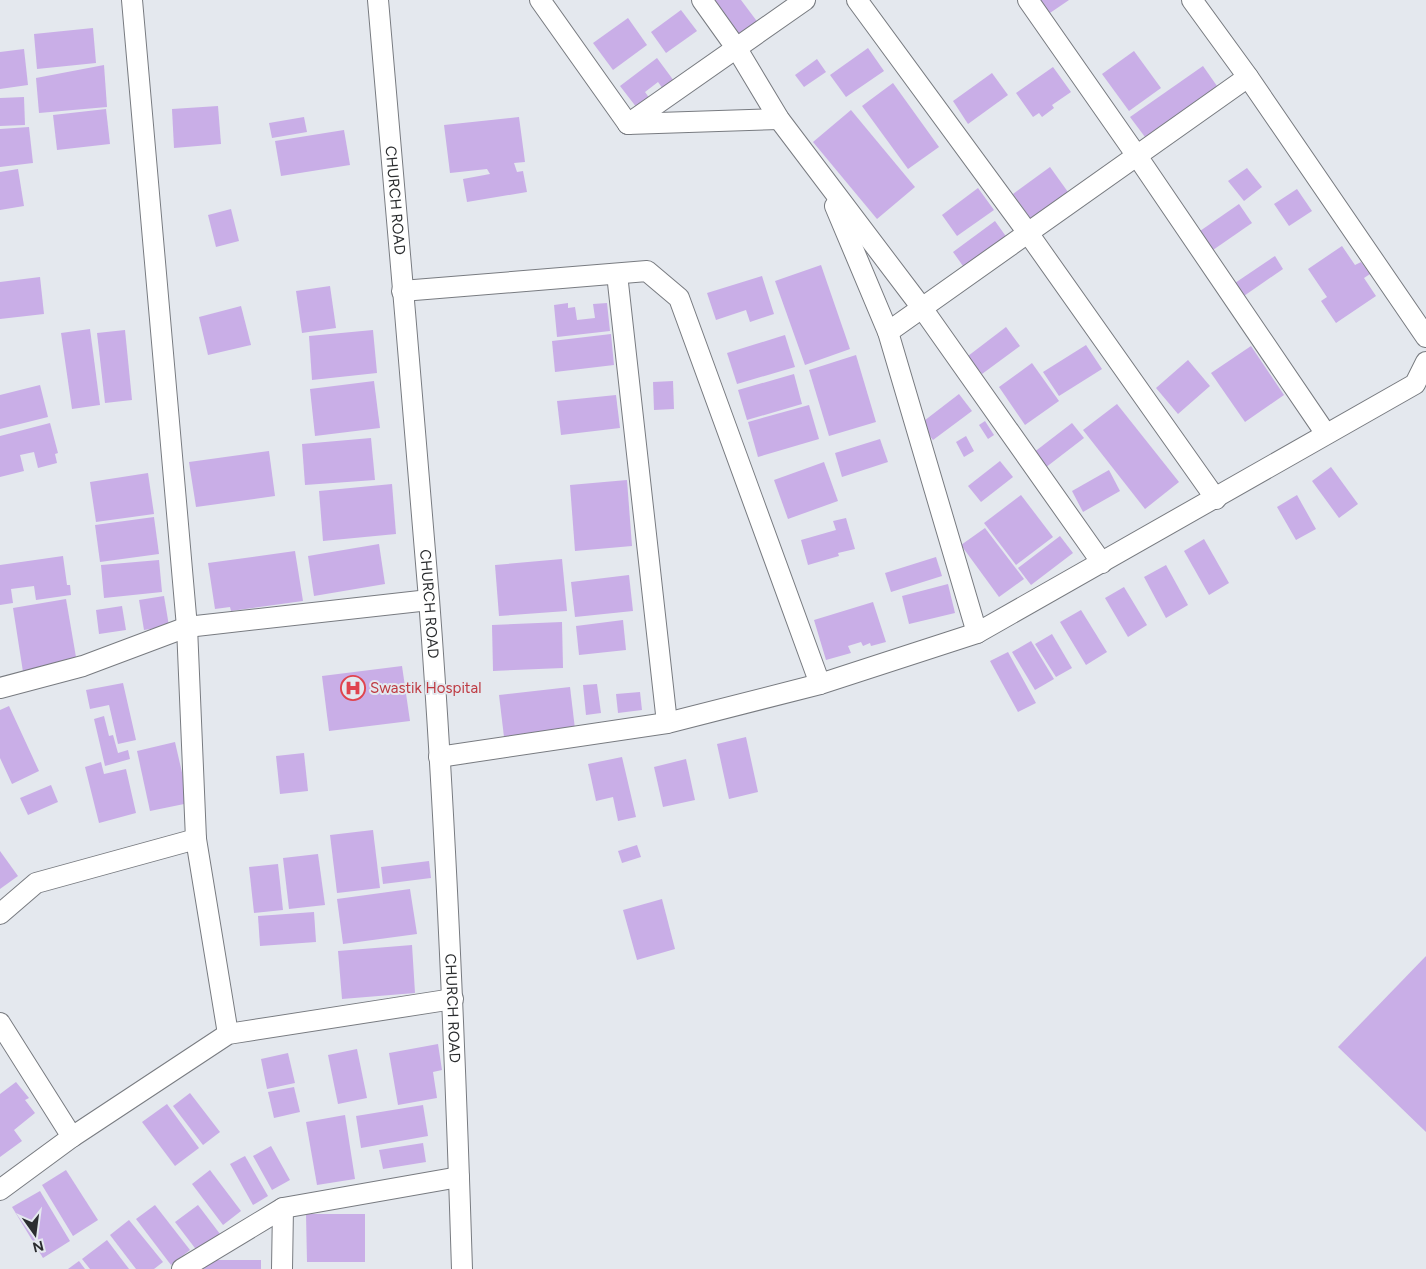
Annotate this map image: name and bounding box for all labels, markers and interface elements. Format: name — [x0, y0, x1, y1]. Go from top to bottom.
street label: CHURCH ROAD — [382, 145, 409, 256]
street label: CHURCH ROAD — [416, 549, 442, 659]
hospital icon: Swastik Hospital — [340, 675, 366, 701]
place label: Swastik Hospital — [370, 679, 481, 697]
street label: CHURCH ROAD — [441, 953, 464, 1063]
north arrow — [10, 1209, 60, 1259]
text: N — [31, 1237, 45, 1256]

